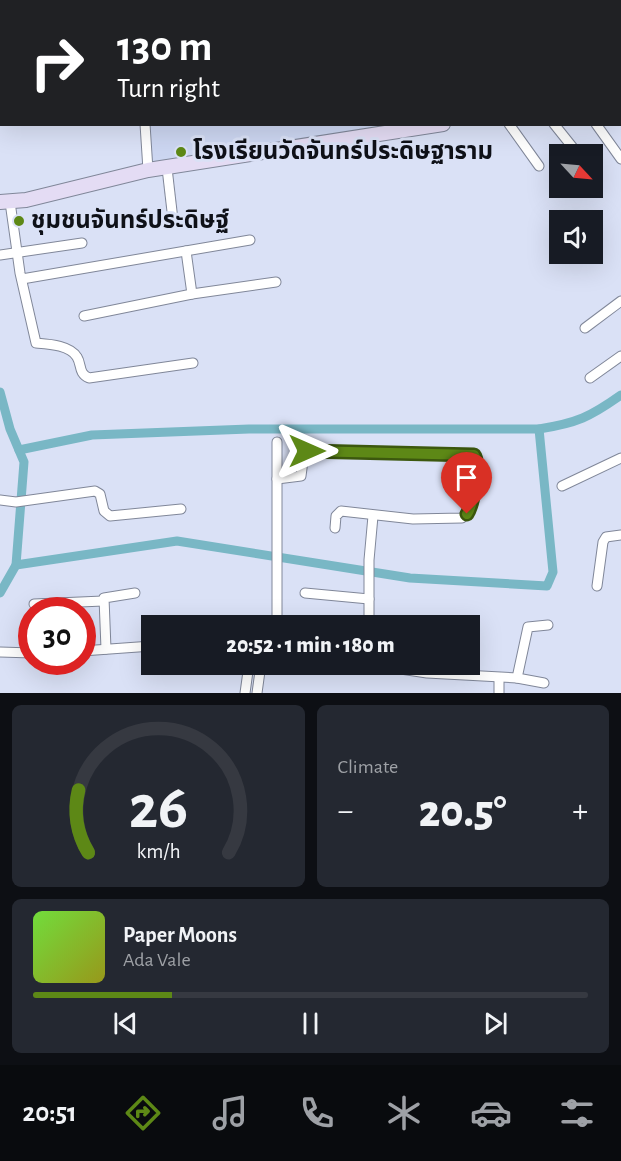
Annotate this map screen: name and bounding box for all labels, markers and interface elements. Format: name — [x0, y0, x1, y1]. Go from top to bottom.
icon: right — [18, 24, 96, 102]
text: 130 m — [117, 26, 212, 68]
text: Turn right — [117, 75, 220, 102]
place label: โรงเรียนวัดจันทร์ประดิษฐาราม — [193, 138, 493, 164]
north arrow — [549, 144, 603, 198]
map controls — [549, 144, 603, 264]
marker: โรงเรียนวัดจันทร์ประดิษฐาราม — [174, 145, 188, 159]
place label: ชุมชนจันทร์ประดิษฐ์ — [31, 207, 229, 235]
button: sound — [549, 210, 603, 264]
marker: ชุมชนจันทร์ประดิษฐ์ — [12, 214, 26, 228]
position arrow — [275, 419, 339, 483]
pin — [441, 452, 492, 514]
icon: arrive — [450, 461, 483, 494]
speed limit sign: 30 — [18, 597, 96, 675]
text: 20:52 · 1 min · 180 m — [226, 634, 395, 656]
text: Climate — [338, 757, 398, 777]
text: 26 — [128, 777, 188, 839]
text: 20.5° — [419, 790, 507, 835]
text: − — [338, 795, 353, 828]
text: + — [572, 795, 588, 828]
text: km/h — [136, 841, 180, 862]
text: Paper Moons — [123, 924, 237, 946]
text: Ada Vale — [123, 950, 191, 970]
icon: previous — [109, 1007, 142, 1040]
icon: pause — [294, 1007, 327, 1040]
icon: next — [479, 1007, 512, 1040]
icon: directions — [122, 1092, 164, 1134]
icon: music — [209, 1092, 251, 1134]
icon: phone — [296, 1092, 338, 1134]
icon: climate — [383, 1092, 425, 1134]
icon: car — [470, 1092, 512, 1134]
icon: filters — [556, 1092, 598, 1134]
text: 20:51 — [22, 1099, 77, 1126]

